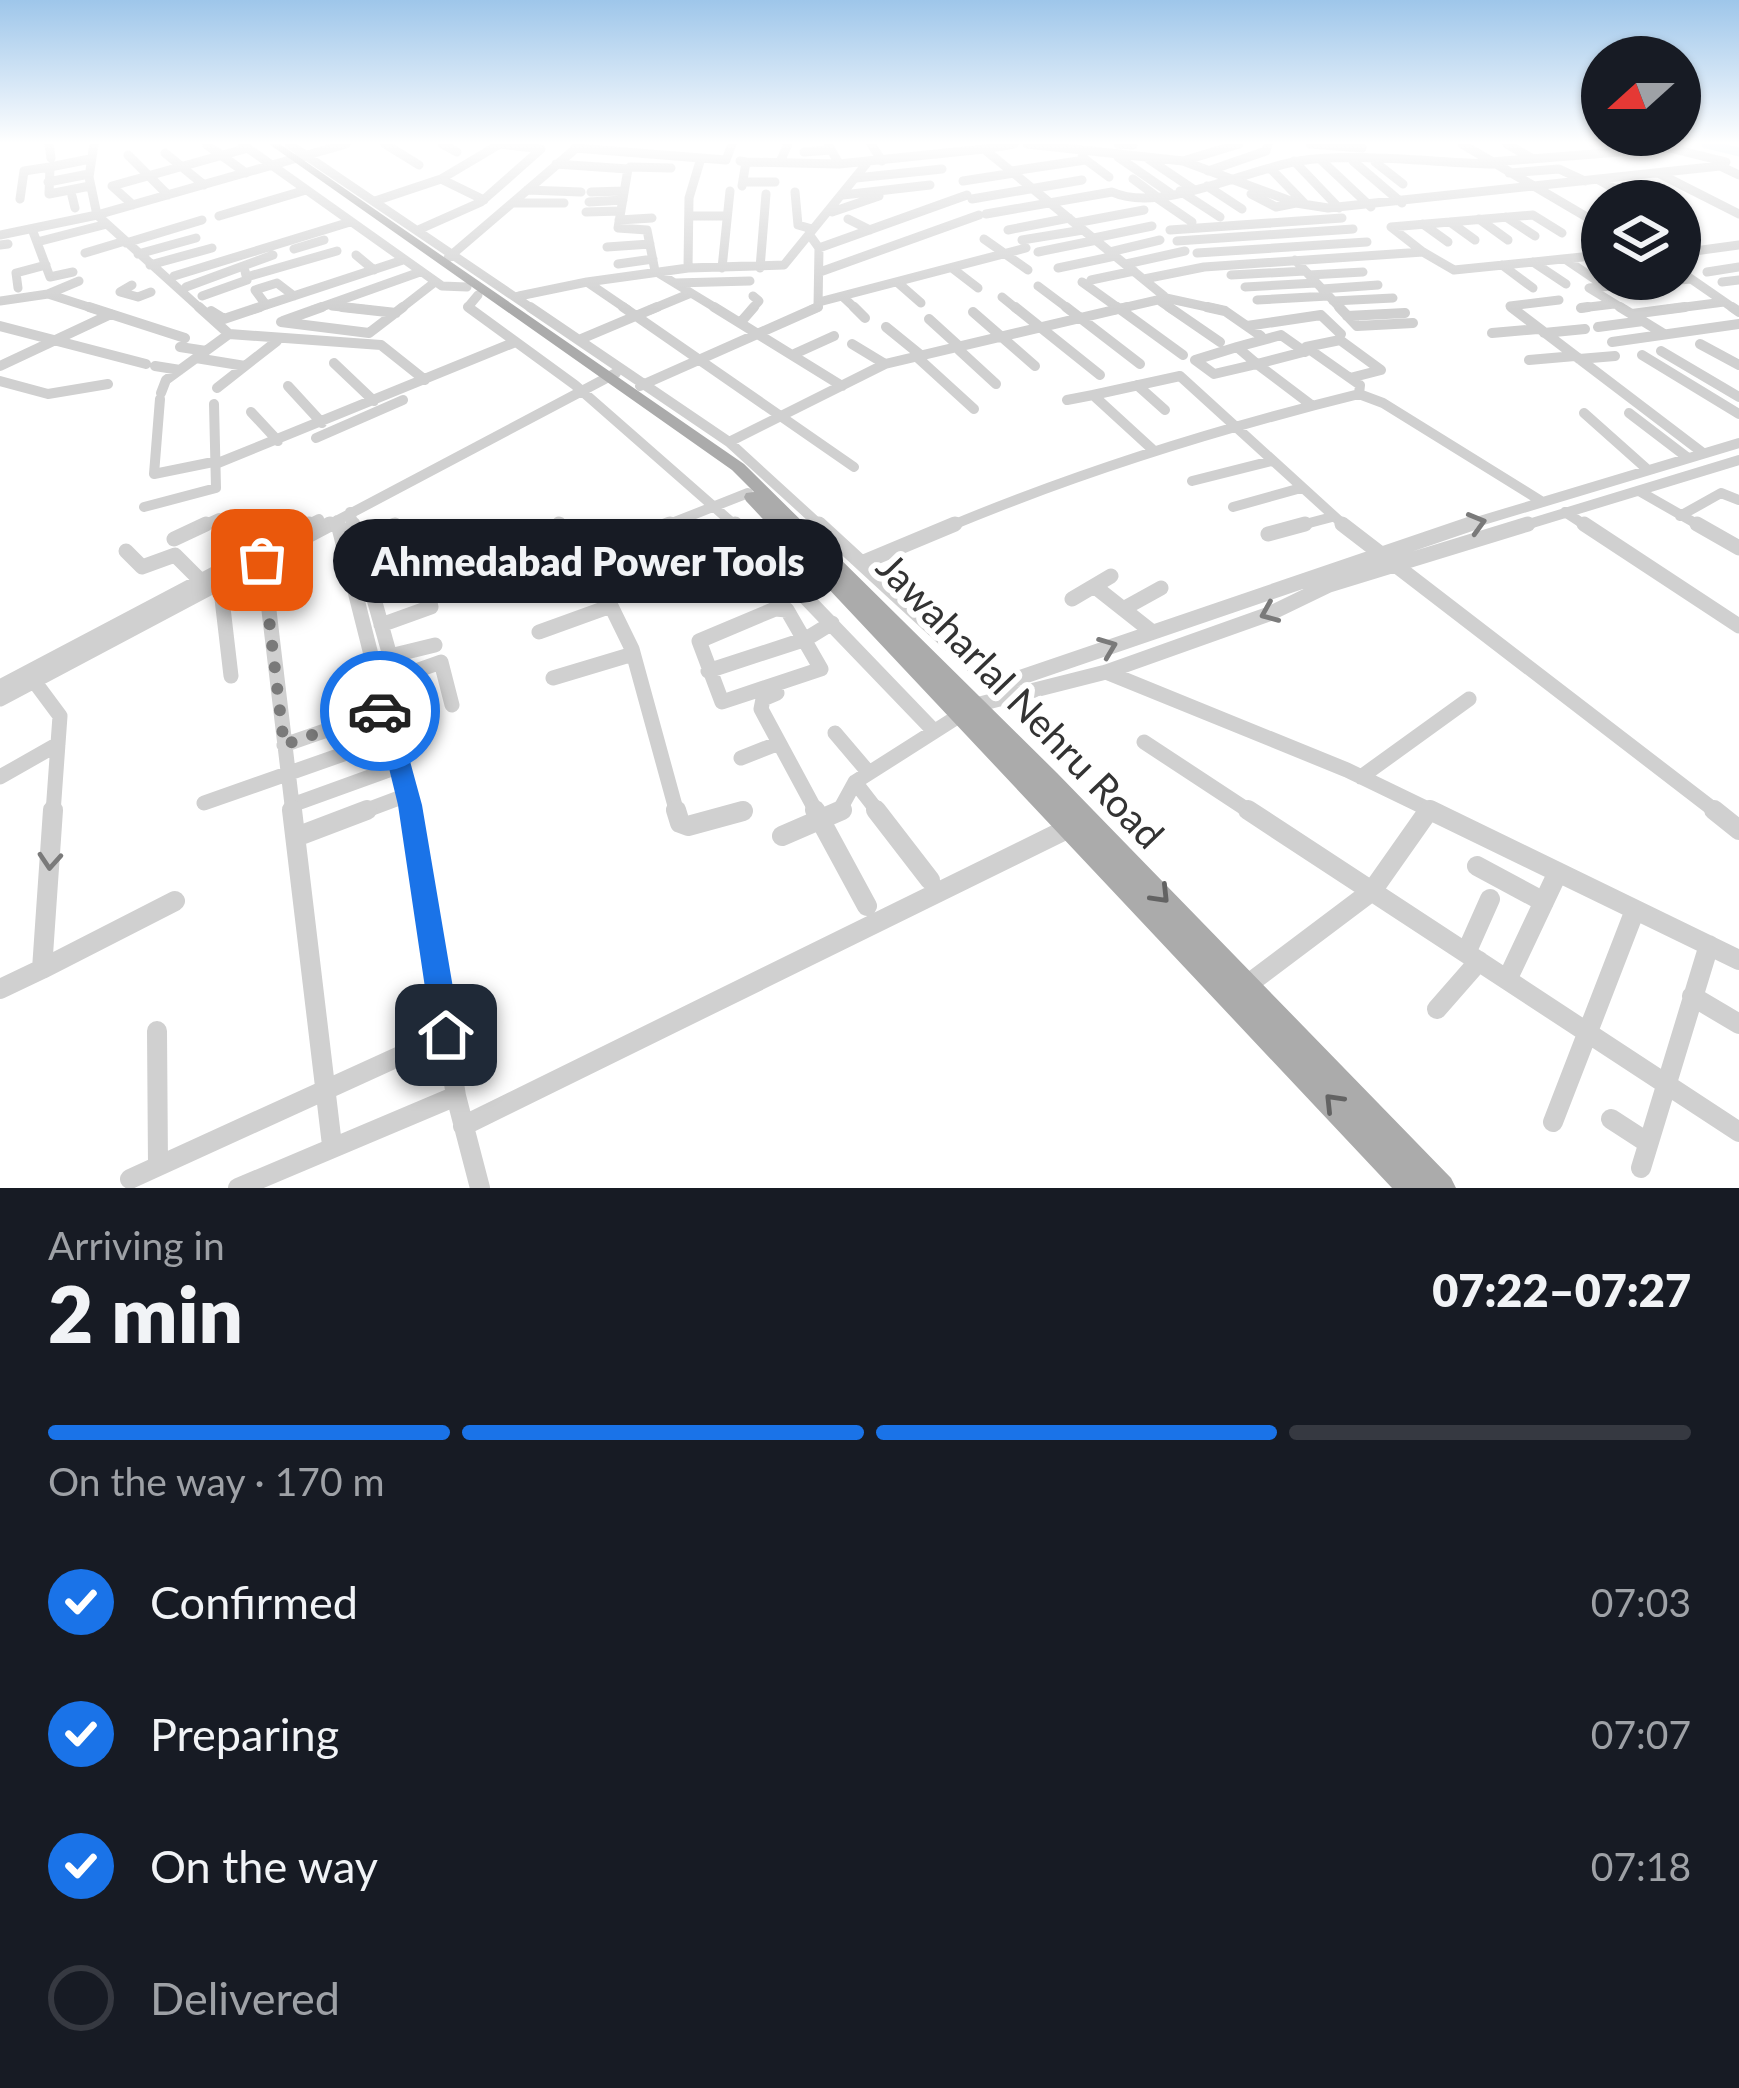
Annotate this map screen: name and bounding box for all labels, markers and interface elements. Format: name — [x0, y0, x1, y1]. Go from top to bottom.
north arrow — [1581, 36, 1701, 156]
map controls — [1581, 36, 1701, 300]
button: layers — [1581, 180, 1701, 300]
pin — [211, 509, 313, 611]
one-way arrow — [1466, 512, 1487, 537]
callout: Ahmedabad Power Tools — [334, 518, 844, 602]
icon: bag — [229, 527, 295, 593]
text: Ahmedabad Power Tools — [371, 538, 805, 584]
street label: Jawaharlal Nehru Road — [868, 543, 1174, 857]
one-way arrow — [1259, 598, 1281, 622]
one-way arrow — [1096, 637, 1117, 662]
courier — [320, 651, 440, 771]
icon: car — [347, 678, 413, 744]
one-way arrow — [37, 852, 63, 871]
one-way arrow — [1146, 881, 1168, 903]
pin — [395, 984, 497, 1086]
icon: home — [413, 1002, 479, 1068]
one-way arrow — [1325, 1094, 1347, 1116]
text: Arriving in — [48, 1222, 225, 1268]
text: 07:22–07:27 — [1432, 1263, 1691, 1317]
text: 2 min — [48, 1266, 243, 1360]
text: On the way · 170 m — [48, 1458, 385, 1504]
icon: check — [48, 1569, 114, 1635]
text: Confirmed — [150, 1575, 358, 1629]
text: 07:03 — [1591, 1579, 1691, 1625]
icon: check — [48, 1701, 114, 1767]
text: Preparing — [150, 1707, 339, 1761]
text: 07:07 — [1591, 1711, 1691, 1757]
icon: check — [48, 1833, 114, 1899]
text: On the way — [150, 1839, 378, 1893]
text: 07:18 — [1591, 1843, 1691, 1889]
text: Delivered — [150, 1971, 340, 2025]

